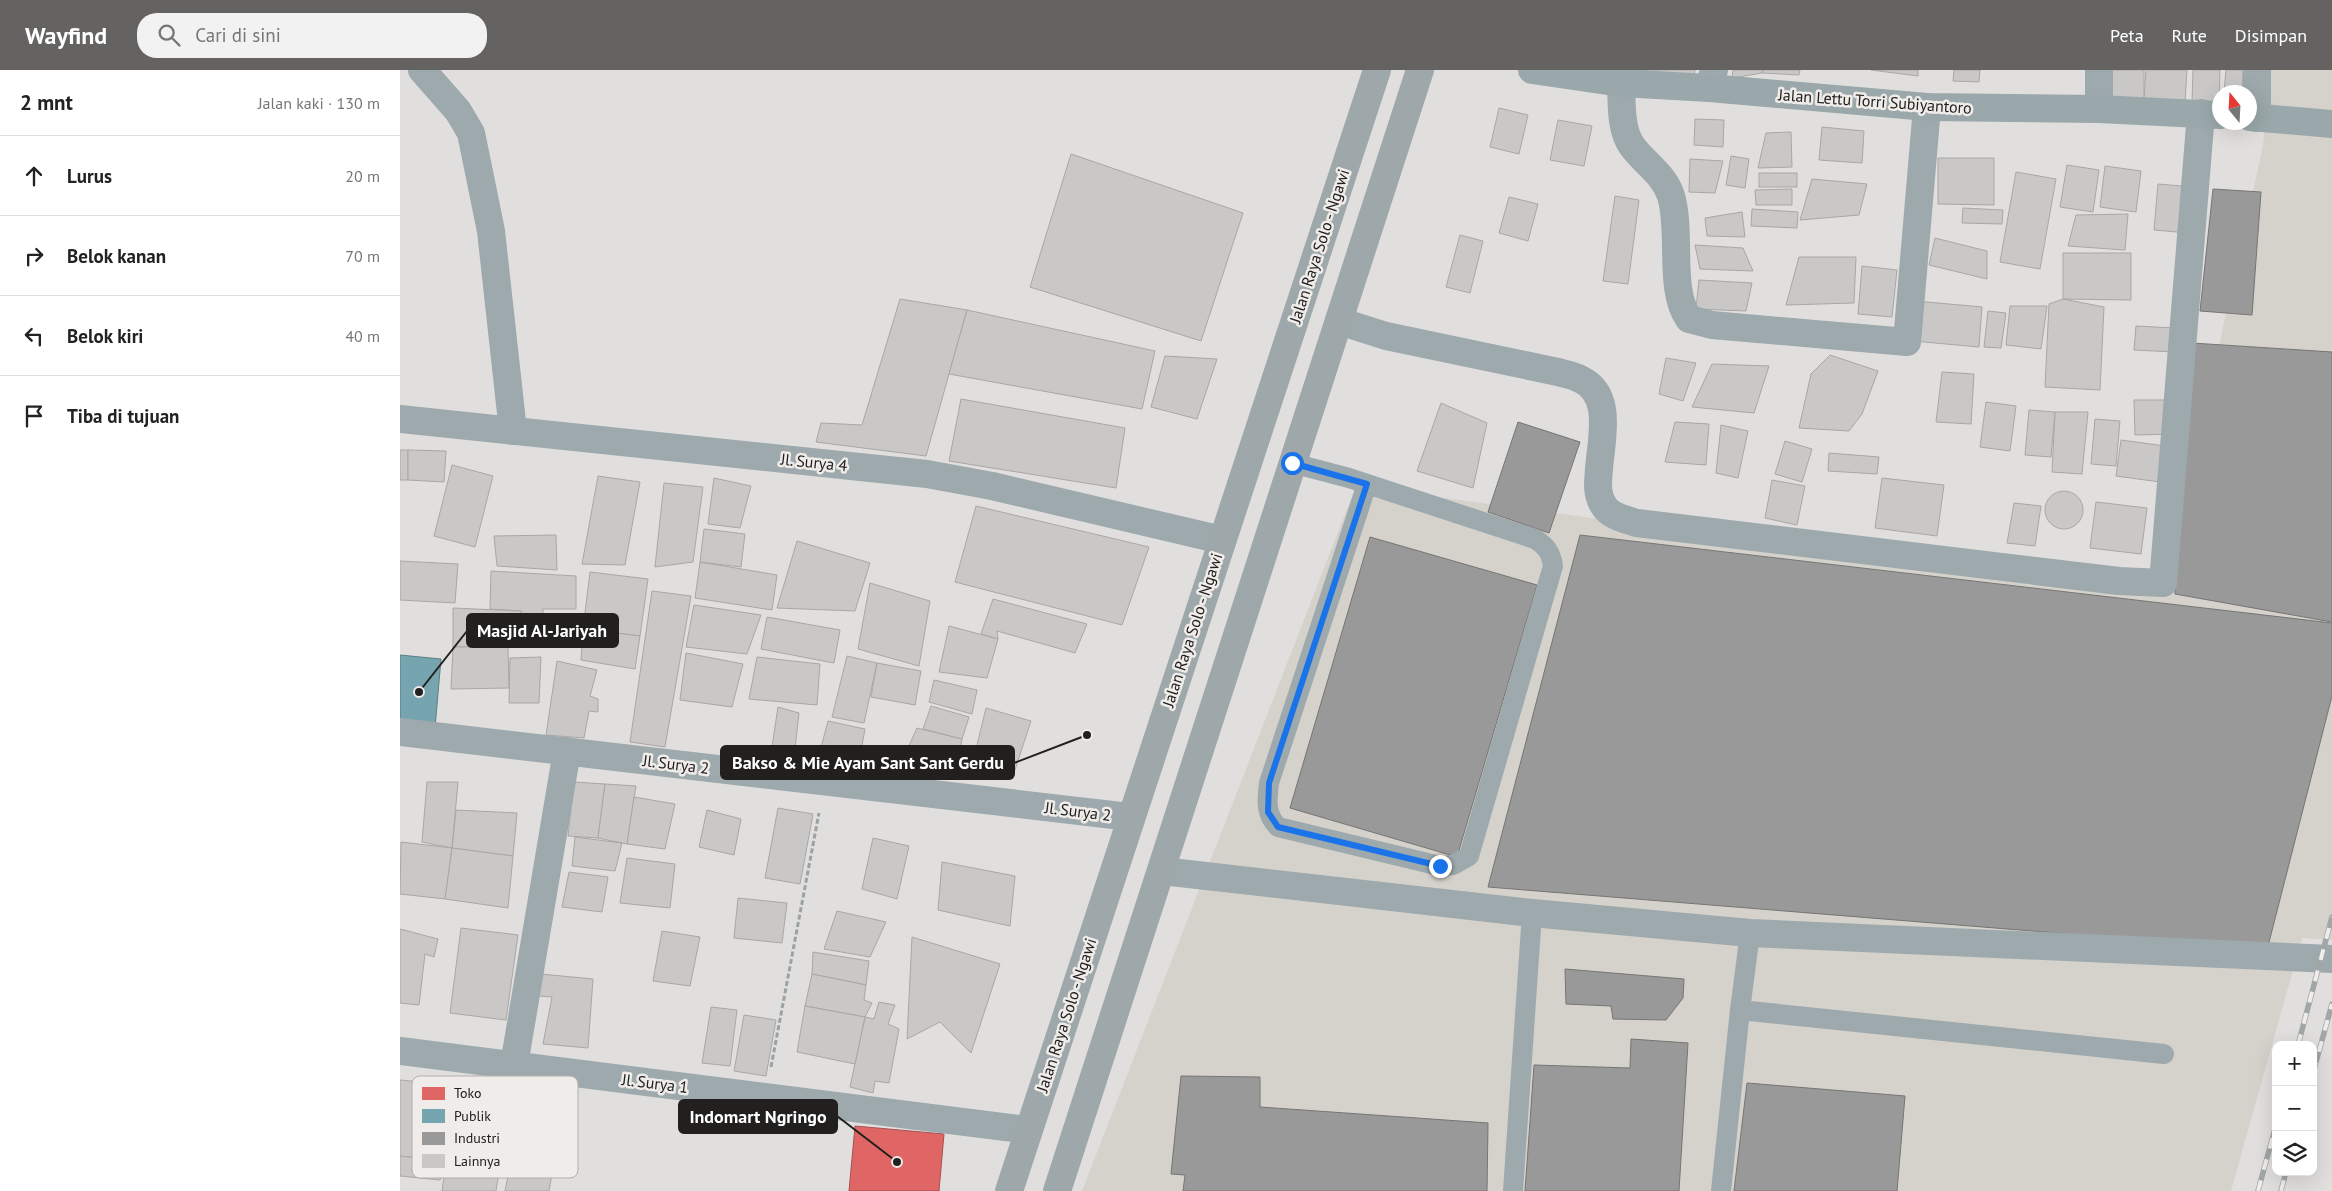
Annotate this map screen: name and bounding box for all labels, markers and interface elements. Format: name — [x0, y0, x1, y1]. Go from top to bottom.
search box — [137, 13, 487, 58]
text: Wayfind — [25, 20, 107, 51]
icon: search — [155, 21, 183, 49]
text: Cari di sini — [195, 23, 281, 47]
text: Peta — [2110, 24, 2144, 47]
text: Rute — [2172, 24, 2207, 47]
text: Disimpan — [2235, 24, 2307, 47]
street label: Jalan Lettu Torri Subiyantoro — [1777, 84, 1972, 118]
north arrow — [2212, 85, 2257, 130]
text: 2 mnt — [20, 89, 73, 116]
text: Jalan kaki · 130 m — [258, 93, 380, 113]
icon: ahead — [20, 162, 48, 190]
text: Lurus — [67, 164, 112, 188]
text: 20 m — [345, 166, 380, 186]
street label: Jalan Raya Solo - Ngawi — [1284, 167, 1353, 326]
icon: right — [20, 242, 48, 270]
text: Belok kanan — [67, 244, 166, 268]
text: 70 m — [345, 246, 380, 266]
icon: left — [20, 322, 48, 350]
text: Belok kiri — [67, 324, 143, 348]
text: 40 m — [345, 326, 380, 346]
icon: arrive — [20, 402, 48, 430]
text: Tiba di tujuan — [67, 404, 179, 428]
street label: Jl. Surya 4 — [779, 448, 848, 475]
route start — [1281, 452, 1304, 475]
street label: Jalan Raya Solo - Ngawi — [1157, 551, 1226, 710]
callout: Masjid Al-Jariyah — [467, 614, 618, 647]
text: Masjid Al-Jariyah — [477, 619, 607, 642]
callout: Bakso & Mie Ayam Sant Sant Gerdu — [721, 746, 1014, 779]
street label: Jl. Surya 2 — [641, 750, 710, 778]
text: Bakso & Mie Ayam Sant Sant Gerdu — [732, 751, 1004, 774]
street label: Jl. Surya 2 — [1043, 797, 1112, 825]
route end — [1429, 855, 1452, 878]
street label: Jalan Raya Solo - Ngawi — [1031, 936, 1100, 1095]
map controls — [2272, 1041, 2317, 1176]
button: + — [2272, 1041, 2317, 1086]
street label: Jl. Surya 1 — [620, 1069, 689, 1097]
legend — [412, 1076, 578, 1178]
text: Toko — [454, 1084, 482, 1102]
button: − — [2272, 1086, 2317, 1131]
callout: Indomart Ngringo — [679, 1100, 837, 1133]
text: Indomart Ngringo — [689, 1105, 827, 1128]
text: Publik — [454, 1107, 491, 1125]
text: Industri — [454, 1129, 500, 1147]
button: layers — [2272, 1131, 2317, 1176]
text: Lainnya — [454, 1152, 500, 1170]

